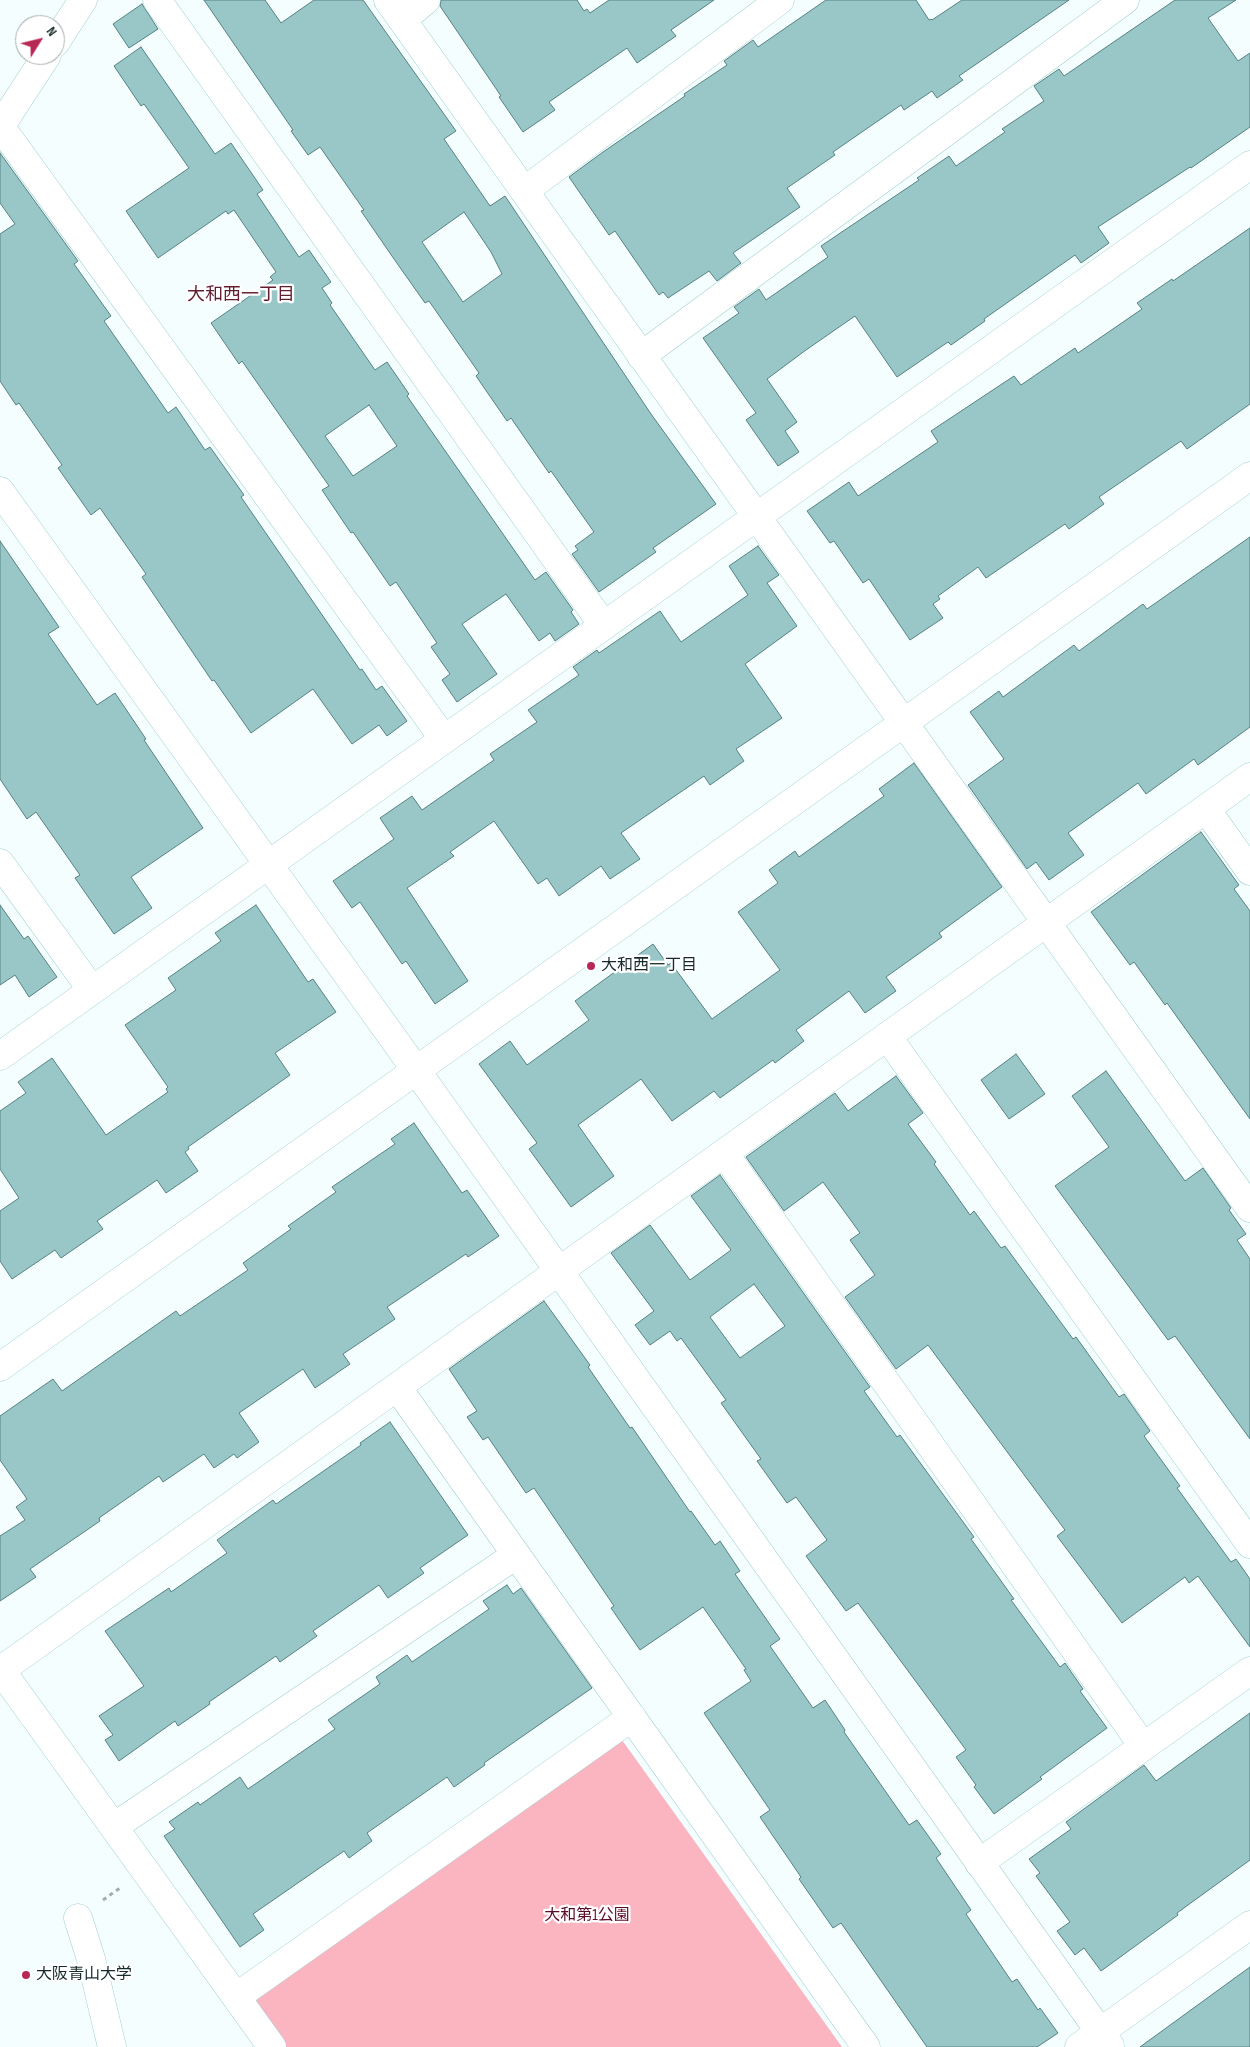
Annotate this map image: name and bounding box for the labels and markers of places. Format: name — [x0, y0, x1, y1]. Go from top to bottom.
place label: 大和西一丁目 — [601, 956, 697, 976]
marker: 大和西一丁目 — [585, 960, 597, 972]
place label: 大阪青山大学 — [36, 1965, 132, 1985]
marker: 大阪青山大学 — [20, 1969, 32, 1981]

